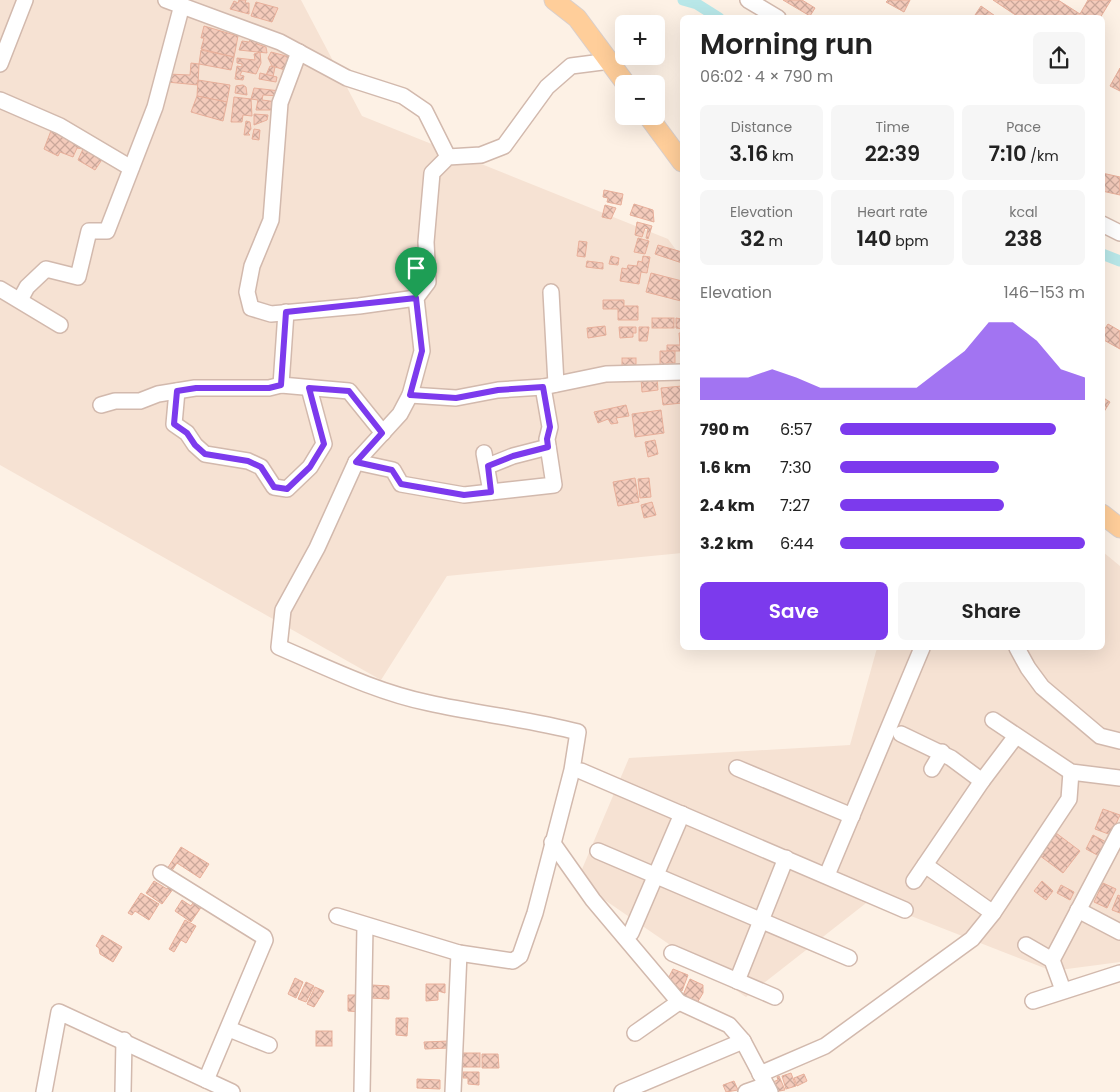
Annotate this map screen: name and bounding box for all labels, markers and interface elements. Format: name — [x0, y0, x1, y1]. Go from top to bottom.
map controls — [615, 15, 665, 125]
button: + — [615, 15, 665, 65]
text: Morning run — [700, 25, 873, 64]
button: share — [1033, 32, 1085, 84]
text: 06:02 · 4 × 790 m — [700, 65, 833, 88]
button: − — [615, 75, 665, 125]
text: Distance — [731, 117, 792, 137]
text: Time — [875, 117, 910, 137]
text: Pace — [1006, 117, 1041, 137]
text: 3.16 — [729, 139, 768, 168]
text: 22:39 — [865, 139, 920, 168]
text: 7:10 — [988, 139, 1027, 168]
text: km — [768, 146, 794, 166]
text: /km — [1027, 146, 1059, 166]
text: Elevation — [730, 202, 793, 222]
text: Heart rate — [857, 202, 928, 222]
text: kcal — [1009, 202, 1038, 222]
text: 32 — [740, 224, 765, 253]
text: 140 — [856, 224, 891, 253]
text: 238 — [1004, 224, 1043, 253]
text: m — [765, 231, 783, 251]
text: bpm — [891, 231, 929, 251]
pin — [395, 247, 437, 298]
icon: arrive — [402, 254, 430, 282]
text: Elevation — [700, 281, 772, 304]
text: 146–153 m — [1003, 281, 1085, 304]
text: 790 m — [700, 418, 749, 441]
text: 6:57 — [780, 418, 812, 441]
text: 1.6 km — [700, 456, 751, 479]
text: 7:30 — [780, 456, 812, 479]
text: 2.4 km — [700, 494, 755, 517]
text: 7:27 — [780, 494, 810, 517]
text: 3.2 km — [700, 532, 754, 555]
text: 6:44 — [780, 532, 814, 555]
button: Save — [700, 582, 888, 640]
button: Share — [898, 582, 1085, 640]

